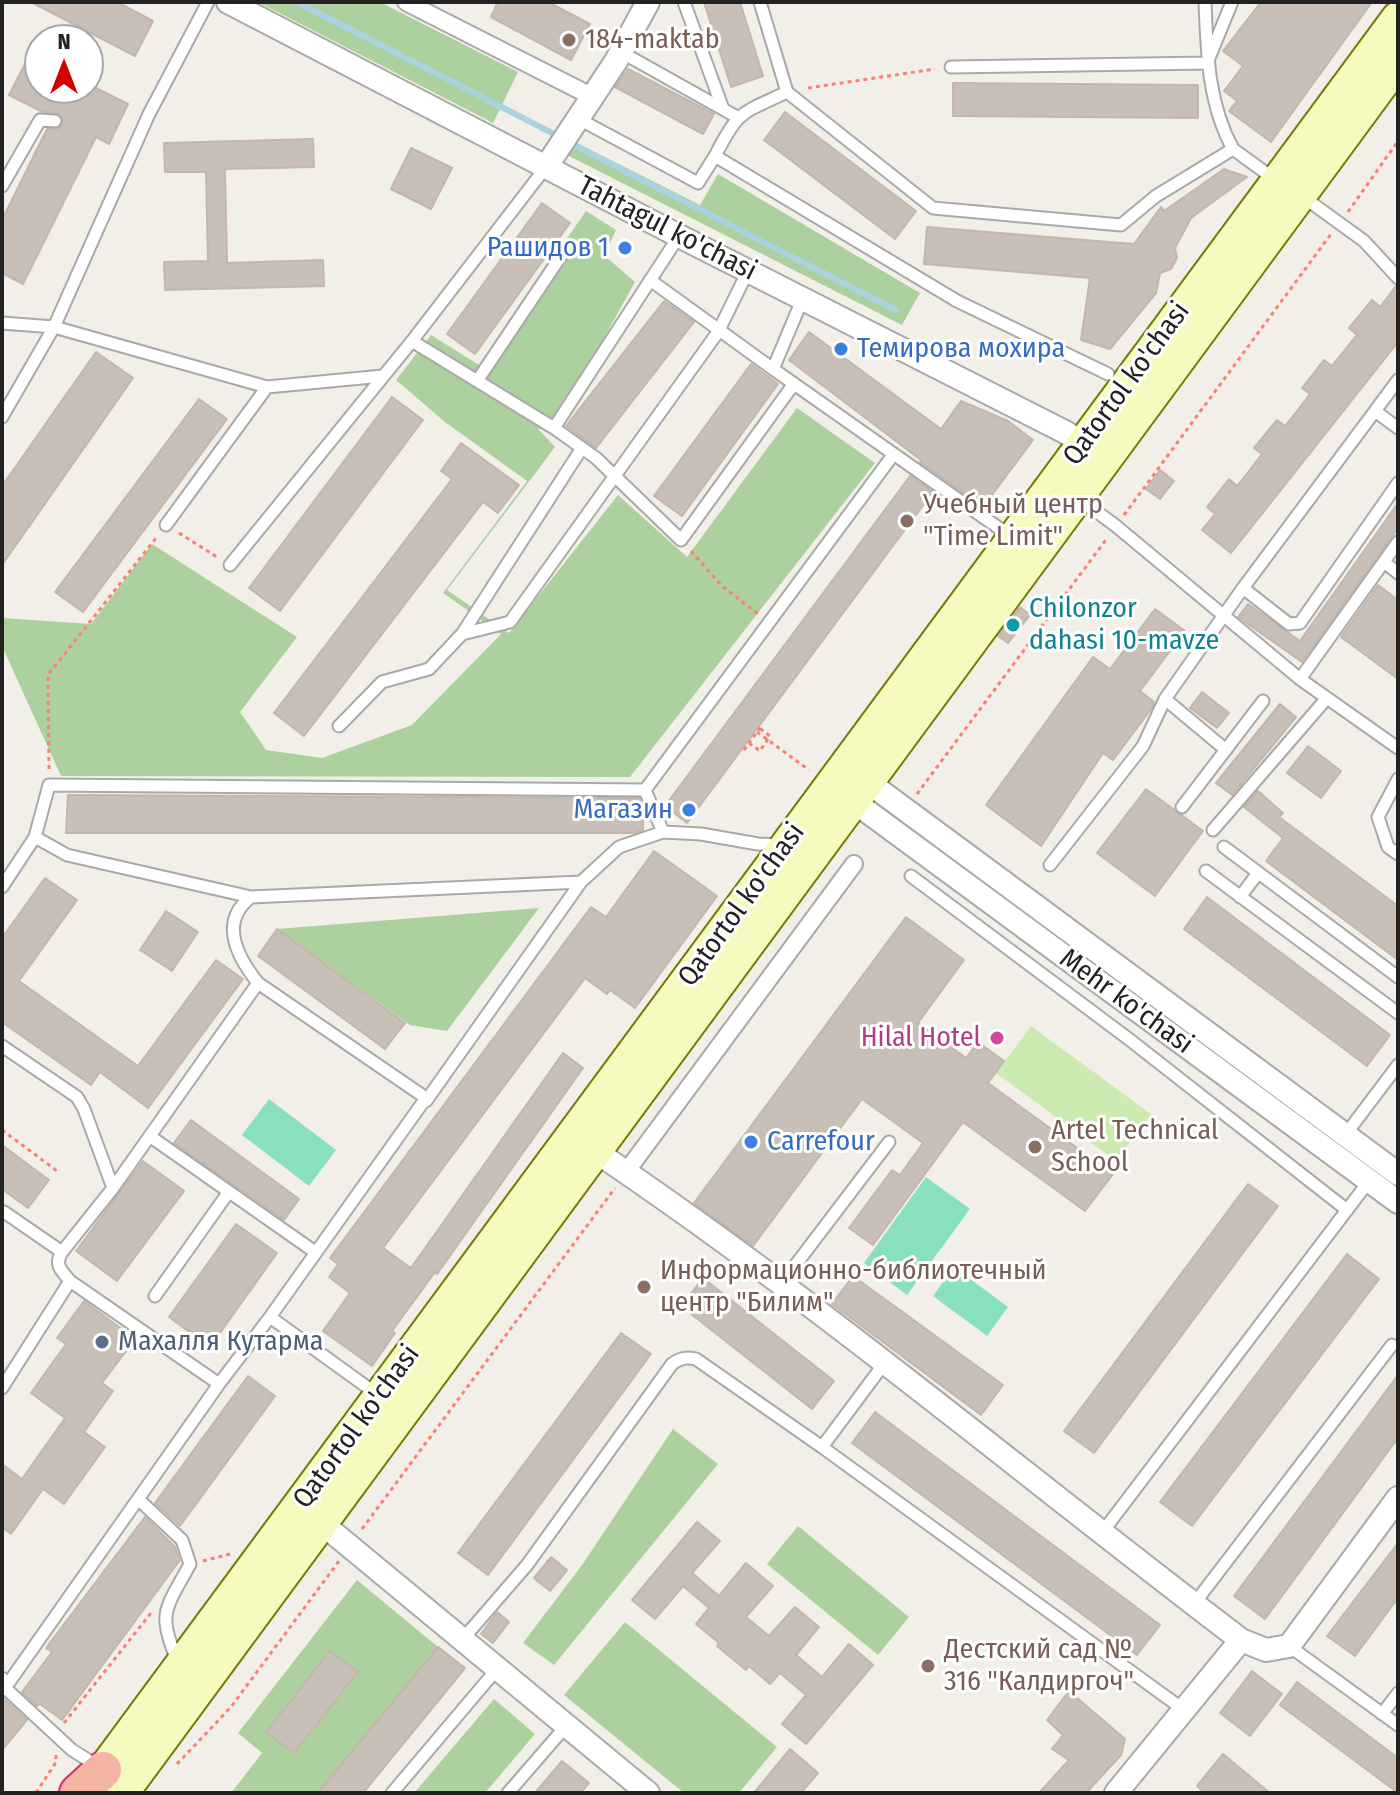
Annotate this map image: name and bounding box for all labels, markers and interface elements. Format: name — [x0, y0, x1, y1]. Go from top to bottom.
place label: 184-maktab — [585, 23, 720, 57]
north arrow — [24, 24, 104, 104]
text: N — [57, 28, 71, 55]
marker: 184-maktab — [560, 31, 578, 49]
street label: Tahtagul ko'chasi — [572, 170, 762, 288]
place label: Рашидов 1 — [487, 231, 609, 265]
marker: Рашидов 1 — [616, 239, 634, 257]
street label: Qatortol ko'chasi — [1057, 296, 1197, 472]
place label: Темирова мохира — [857, 332, 1065, 366]
marker: Темирова мохира — [832, 340, 850, 358]
place label: Учебный центр "Time Limit" — [923, 488, 1103, 554]
marker: Учебный центр "Time Limit" — [898, 512, 916, 530]
place label: Chilonzor dahasi 10-mavze — [1029, 592, 1219, 658]
marker: Chilonzor dahasi 10-mavze — [1004, 616, 1022, 634]
place label: Магазин — [573, 793, 673, 827]
marker: Магазин — [680, 801, 698, 819]
street label: Qatortol ko'chasi — [672, 817, 812, 993]
street label: Mehr ko'chasi — [1053, 942, 1199, 1062]
place label: Hilal Hotel — [861, 1021, 981, 1055]
marker: Hilal Hotel — [988, 1029, 1006, 1047]
place label: Artel Technical School — [1051, 1114, 1218, 1180]
place label: Carrefour — [767, 1125, 875, 1159]
marker: Carrefour — [742, 1133, 760, 1151]
marker: Artel Technical School — [1026, 1138, 1044, 1156]
place label: Информационно-библиотечный центр "Билим" — [660, 1254, 1047, 1320]
marker: Информационно-библиотечный центр "Билим" — [635, 1278, 653, 1296]
place label: Махалля Кутарма — [118, 1325, 323, 1359]
marker: Махалля Кутарма — [93, 1333, 111, 1351]
street label: Qatortol ko'chasi — [287, 1339, 427, 1515]
place label: Дестский сад № 316 "Калдиргоч" — [944, 1633, 1134, 1699]
marker: Дестский сад № 316 "Калдиргоч" — [919, 1657, 937, 1675]

